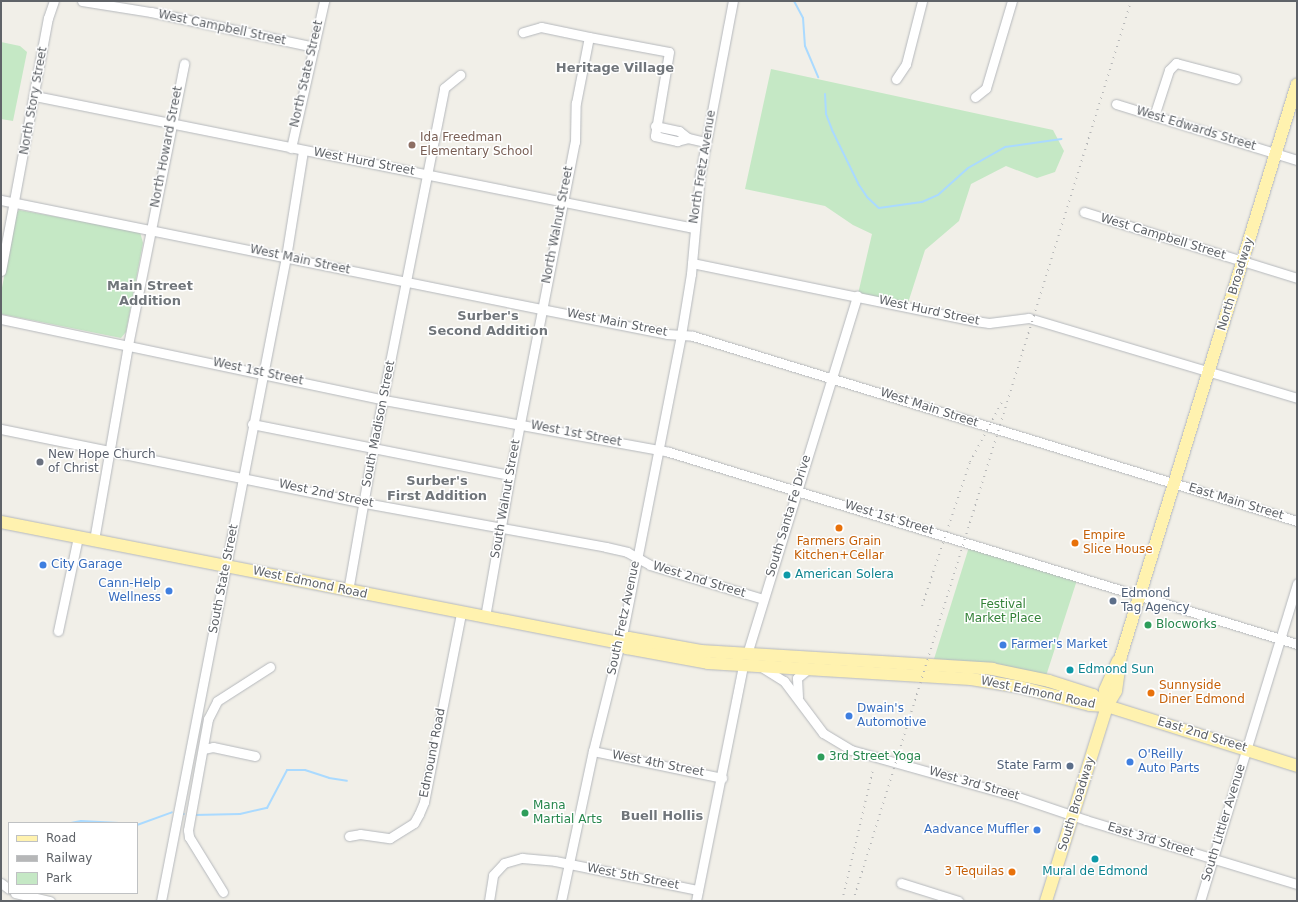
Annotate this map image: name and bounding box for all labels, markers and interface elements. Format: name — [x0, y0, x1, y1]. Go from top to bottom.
street label: West Campbell Street — [157, 7, 287, 49]
street label: North State Street — [288, 19, 326, 129]
street label: North Story Street — [17, 46, 51, 156]
district label: Heritage Village — [556, 60, 674, 76]
street label: North Howard Street — [148, 85, 186, 209]
street label: West Edwards Street — [1134, 104, 1258, 154]
street label: North Fretz Avenue — [687, 109, 719, 225]
place label: Ida Freedman Elementary School — [420, 131, 533, 159]
marker: Ida Freedman Elementary School — [407, 140, 417, 150]
street label: West Hurd Street — [312, 145, 416, 179]
street label: North Walnut Street — [540, 165, 576, 285]
street label: West Campbell Street — [1099, 211, 1227, 263]
street label: North Broadway — [1215, 236, 1257, 332]
street label: West Main Street — [249, 242, 351, 278]
district label: Main Street Addition — [107, 279, 193, 310]
street label: West Hurd Street — [877, 293, 981, 329]
street label: West Main Street — [565, 306, 669, 340]
district label: Surber's Second Addition — [428, 309, 548, 340]
street label: West 1st Street — [211, 355, 305, 389]
street label: South Madison Street — [360, 359, 398, 489]
street label: West Main Street — [878, 385, 980, 431]
street label: West 1st Street — [529, 418, 623, 450]
street label: South Walnut Street — [488, 438, 524, 560]
place label: New Hope Church of Christ — [48, 448, 156, 476]
street label: South Santa Fe Drive — [764, 453, 814, 579]
marker: New Hope Church of Christ — [35, 457, 45, 467]
district label: Surber's First Addition — [387, 474, 487, 505]
street label: West 2nd Street — [277, 477, 375, 511]
street label: East Main Street — [1187, 481, 1285, 523]
street label: West 1st Street — [843, 498, 935, 538]
street label: South State Street — [206, 523, 242, 635]
marker: Farmers Grain Kitchen+Cellar — [834, 523, 844, 533]
place label: Empire Slice House — [1083, 529, 1153, 557]
place label: Farmers Grain Kitchen+Cellar — [794, 535, 884, 563]
marker: Empire Slice House — [1070, 538, 1080, 548]
place label: City Garage — [51, 558, 122, 572]
street label: West 2nd Street — [651, 559, 747, 601]
marker: City Garage — [38, 560, 48, 570]
street label: South Fretz Avenue — [605, 560, 643, 676]
street label: West Edmond Road — [251, 564, 369, 602]
place label: American Solera — [795, 568, 894, 582]
marker: American Solera — [782, 570, 792, 580]
place label: Cann-Help Wellness — [98, 577, 161, 605]
marker: Cann-Help Wellness — [164, 586, 174, 596]
place label: Edmond Tag Agency — [1121, 587, 1190, 615]
marker: Edmond Tag Agency — [1108, 596, 1118, 606]
park label: Festival Market Place — [965, 598, 1041, 626]
place label: Blocworks — [1156, 618, 1217, 632]
marker: Blocworks — [1143, 620, 1153, 630]
place label: Farmer's Market — [1011, 638, 1107, 652]
marker: Farmer's Market — [998, 640, 1008, 650]
place label: Edmond Sun — [1078, 663, 1154, 677]
marker: Edmond Sun — [1065, 665, 1075, 675]
street label: West Edmond Road — [979, 674, 1097, 712]
place label: Sunnyside Diner Edmond — [1159, 679, 1245, 707]
marker: Sunnyside Diner Edmond — [1146, 688, 1156, 698]
place label: Dwain's Automotive — [857, 702, 926, 730]
street label: Edmound Road — [417, 707, 449, 799]
marker: Dwain's Automotive — [844, 711, 854, 721]
street label: East 2nd Street — [1156, 715, 1248, 755]
street label: West 4th Street — [611, 748, 705, 780]
place label: O'Reilly Auto Parts — [1138, 748, 1200, 776]
place label: 3rd Street Yoga — [829, 750, 921, 764]
marker: 3rd Street Yoga — [816, 752, 826, 762]
street label: South Broadway — [1056, 755, 1098, 853]
marker: O'Reilly Auto Parts — [1125, 757, 1135, 767]
place label: State Farm — [997, 759, 1062, 773]
marker: State Farm — [1065, 761, 1075, 771]
street label: South Littler Avenue — [1199, 762, 1249, 884]
street label: West 3rd Street — [927, 764, 1021, 804]
place label: Mana Martial Arts — [533, 799, 602, 827]
marker: Mana Martial Arts — [520, 808, 530, 818]
district label: Buell Hollis — [621, 808, 703, 824]
street label: East 3rd Street — [1106, 820, 1196, 860]
legend — [8, 822, 138, 894]
place label: Aadvance Muffler — [924, 823, 1029, 837]
marker: Aadvance Muffler — [1032, 825, 1042, 835]
text: Road — [46, 831, 76, 845]
text: Railway — [46, 851, 92, 865]
marker: Mural de Edmond — [1090, 854, 1100, 864]
street label: West 5th Street — [586, 861, 680, 893]
place label: 3 Tequilas — [944, 865, 1004, 879]
place label: Mural de Edmond — [1042, 865, 1148, 879]
marker: 3 Tequilas — [1007, 867, 1017, 877]
text: Park — [46, 871, 72, 885]

